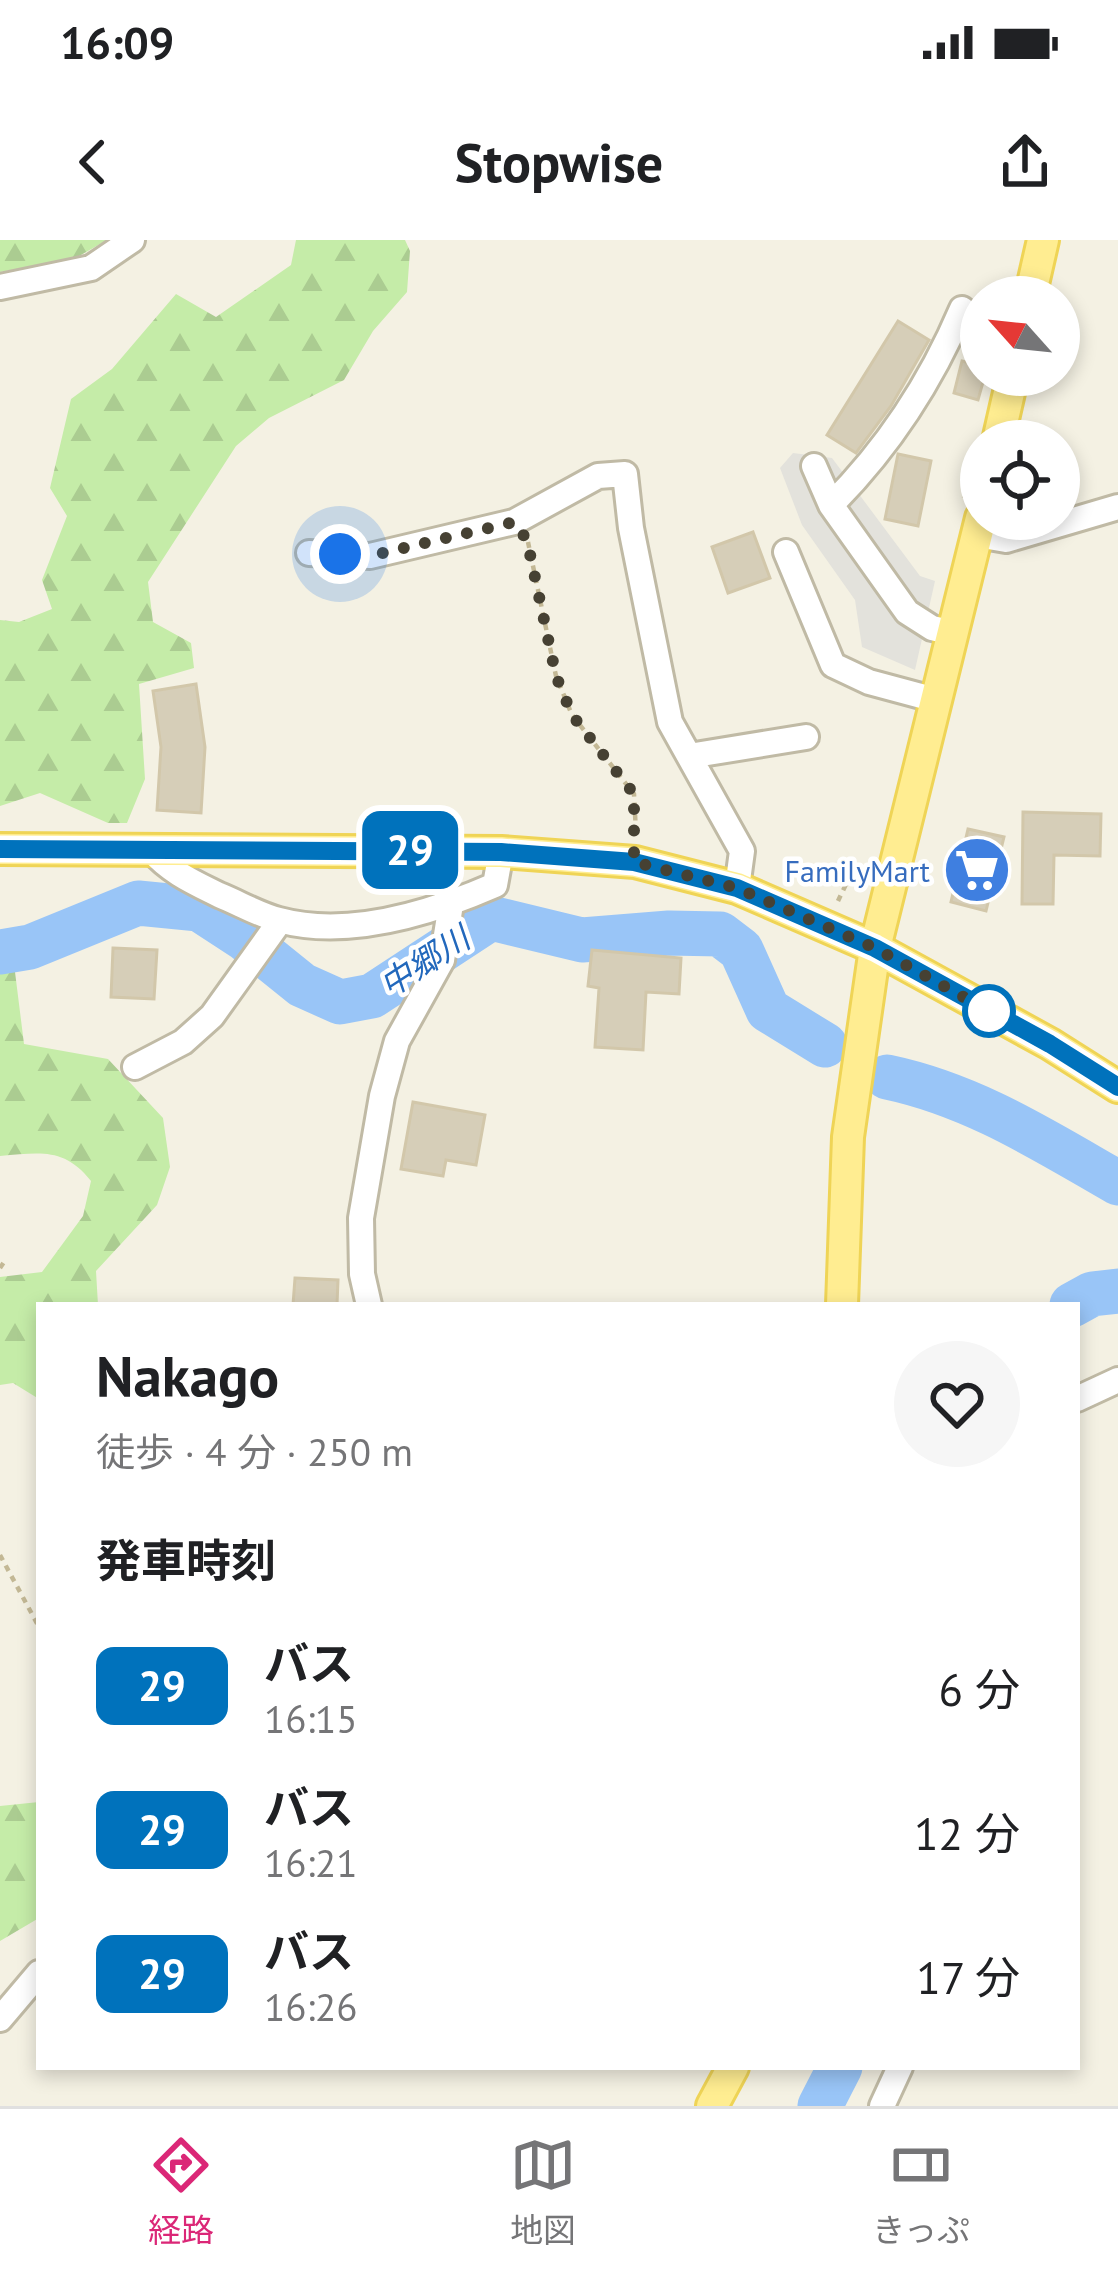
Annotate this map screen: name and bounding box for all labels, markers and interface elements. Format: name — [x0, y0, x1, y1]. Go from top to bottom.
text: 16:09 — [60, 13, 174, 71]
text: Stopwise — [455, 127, 663, 197]
icon: back — [60, 129, 126, 195]
icon: share — [992, 129, 1058, 195]
north arrow — [960, 276, 1080, 396]
map controls — [960, 276, 1080, 540]
button: locate — [960, 420, 1080, 540]
your location — [310, 524, 370, 584]
line badge: 29 — [356, 811, 464, 889]
text: 29 — [386, 822, 434, 877]
supermarket icon: FamilyMart — [942, 835, 1012, 905]
place label: FamilyMart — [785, 851, 930, 890]
water label: 中郷川 — [371, 914, 480, 1006]
unlabelled marker — [964, 986, 1014, 1036]
text: Nakago — [96, 1339, 279, 1413]
button: heart — [894, 1341, 1020, 1467]
text: 徒歩 · 4 分 · 250 m — [96, 1426, 413, 1477]
text: 発車時刻 — [96, 1531, 276, 1589]
text: バス — [264, 1634, 354, 1692]
text: 29 — [138, 1658, 186, 1713]
text: 6 分 — [938, 1660, 1020, 1718]
text: 16:15 — [264, 1693, 358, 1744]
text: バス — [264, 1778, 354, 1836]
text: 29 — [138, 1802, 186, 1857]
text: 12 分 — [914, 1804, 1020, 1862]
text: 16:21 — [264, 1837, 358, 1888]
text: バス — [264, 1922, 354, 1980]
text: 29 — [138, 1946, 186, 2001]
text: 17 分 — [916, 1948, 1020, 2006]
text: 16:26 — [264, 1981, 358, 2032]
tab: 経路 — [148, 2132, 214, 2252]
tab: 地図 — [510, 2132, 576, 2252]
tab: きっぷ — [872, 2132, 970, 2252]

